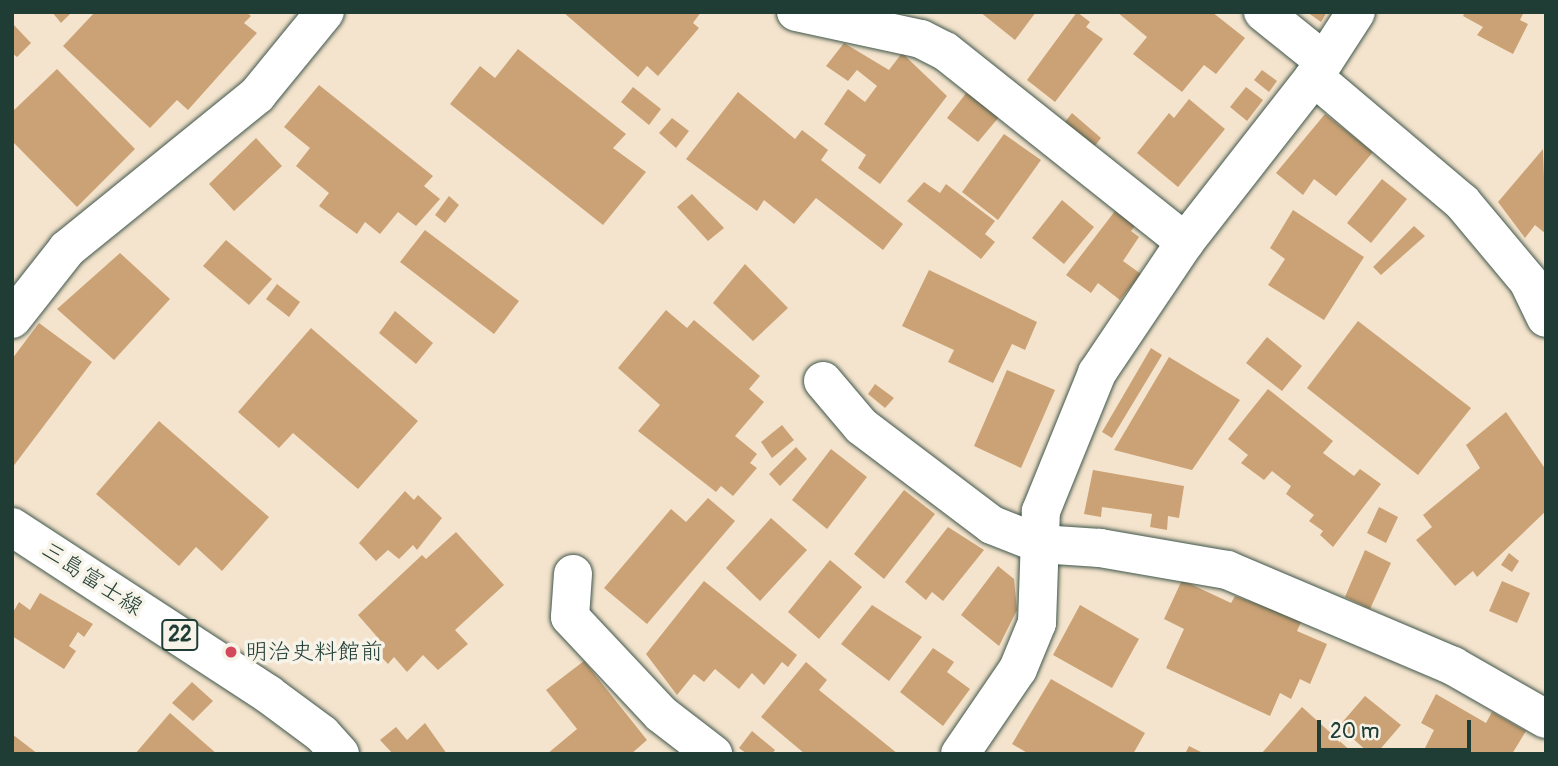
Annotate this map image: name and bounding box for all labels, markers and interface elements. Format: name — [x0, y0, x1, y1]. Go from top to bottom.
street label: 三島富士線 — [36, 536, 148, 622]
road number: 22 — [161, 618, 199, 652]
place label: 明治史料館前 — [245, 638, 383, 666]
marker: 明治史料館前 — [223, 644, 239, 660]
scale bar — [1320, 706, 1474, 750]
text: 20 m — [1330, 718, 1379, 745]

